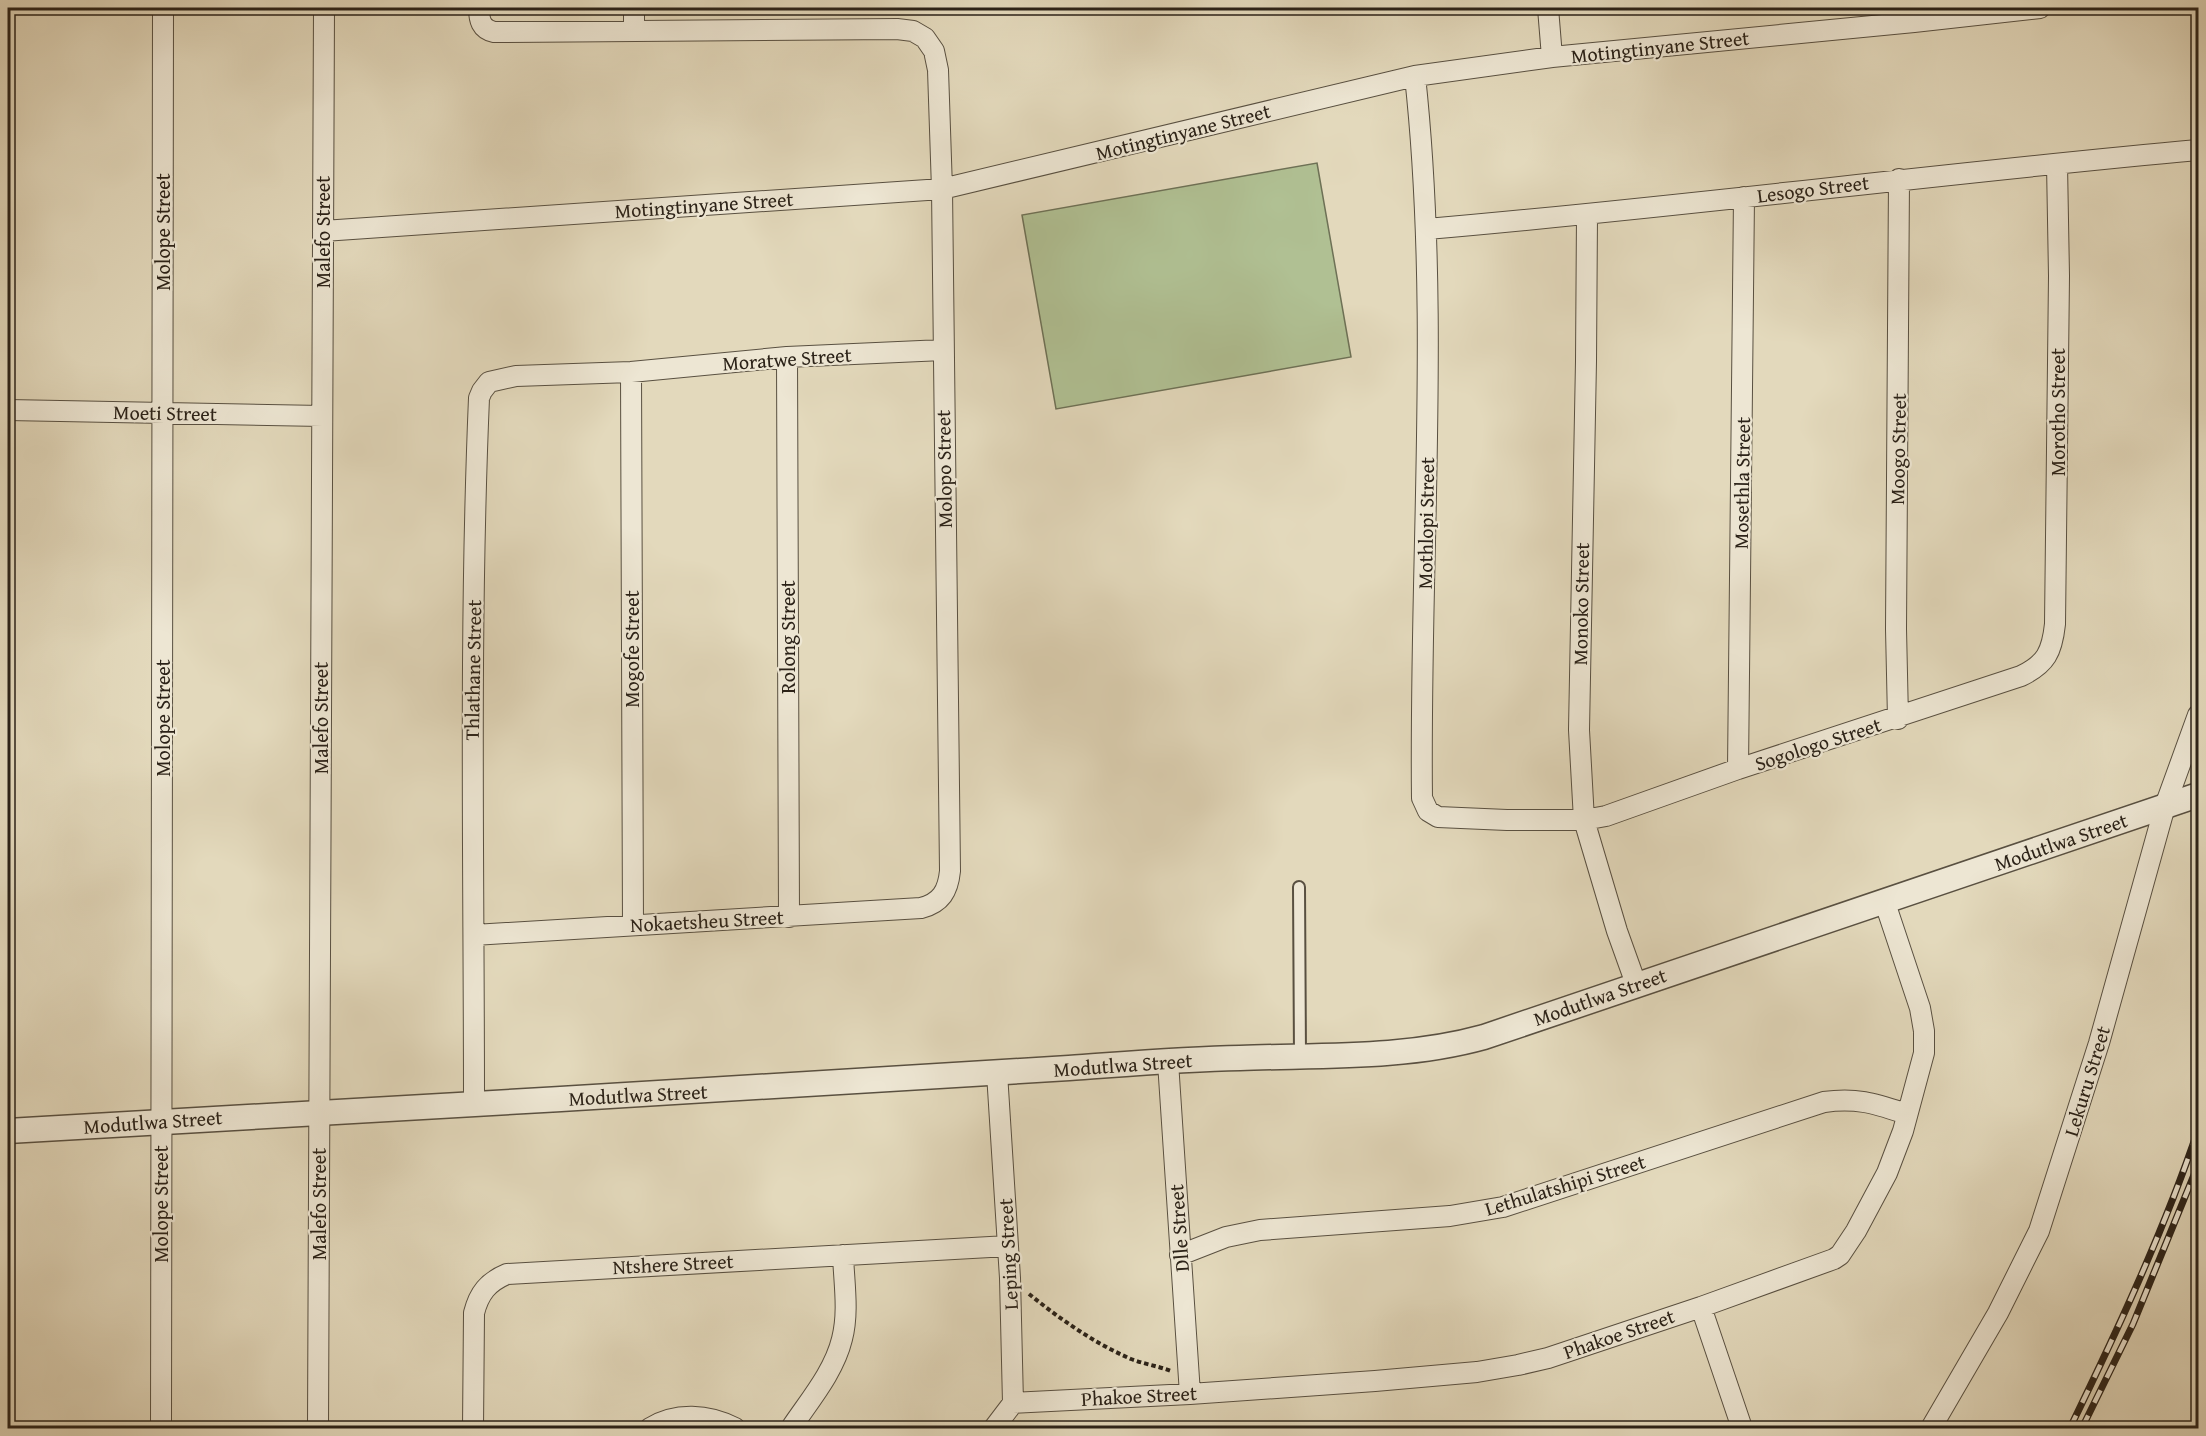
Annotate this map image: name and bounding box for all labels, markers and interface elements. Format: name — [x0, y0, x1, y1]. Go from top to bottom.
street label: Motingtinyane Street — [1569, 23, 1751, 70]
street label: Motingtinyane Street — [1092, 96, 1273, 167]
street label: Lesogo Street — [1755, 167, 1871, 210]
street label: Molope Street — [148, 173, 177, 291]
street label: Malefo Street — [308, 176, 337, 288]
street label: Motingtinyane Street — [614, 184, 794, 225]
street label: Moratwe Street — [721, 340, 852, 377]
street label: Morotho Street — [2043, 348, 2072, 476]
street label: Moogo Street — [1882, 393, 1913, 505]
street label: Moeti Street — [113, 397, 217, 428]
street label: Molopo Street — [928, 410, 959, 528]
street label: Mosethla Street — [1726, 417, 1757, 549]
street label: Mothlopi Street — [1410, 457, 1441, 589]
street label: Monoko Street — [1565, 542, 1596, 666]
street label: Rolong Street — [773, 580, 802, 694]
street label: Mogofe Street — [617, 590, 646, 708]
street label: Thlathane Street — [457, 599, 488, 741]
street label: Molope Street — [148, 659, 177, 777]
street label: Malefo Street — [306, 662, 335, 774]
street label: Sogologo Street — [1751, 709, 1885, 778]
street label: Modutlwa Street — [1990, 805, 2131, 878]
street label: Nokaetsheu Street — [629, 902, 784, 939]
street label: Modutlwa Street — [1529, 960, 1670, 1033]
street label: Lekuru Street — [2056, 1022, 2117, 1140]
street label: Modutlwa Street — [1053, 1045, 1193, 1084]
street label: Modutlwa Street — [568, 1076, 708, 1113]
street label: Modutlwa Street — [83, 1102, 223, 1141]
street label: Molope Street — [146, 1145, 175, 1263]
street label: Lethulatshipi Street — [1481, 1146, 1649, 1223]
street label: Malefo Street — [304, 1148, 333, 1260]
street label: Dlle Street — [1161, 1183, 1196, 1273]
street label: Leping Street — [990, 1197, 1025, 1311]
street label: Ntshere Street — [612, 1246, 734, 1281]
street label: Phakoe Street — [1559, 1301, 1678, 1366]
street label: Phakoe Street — [1080, 1378, 1198, 1413]

